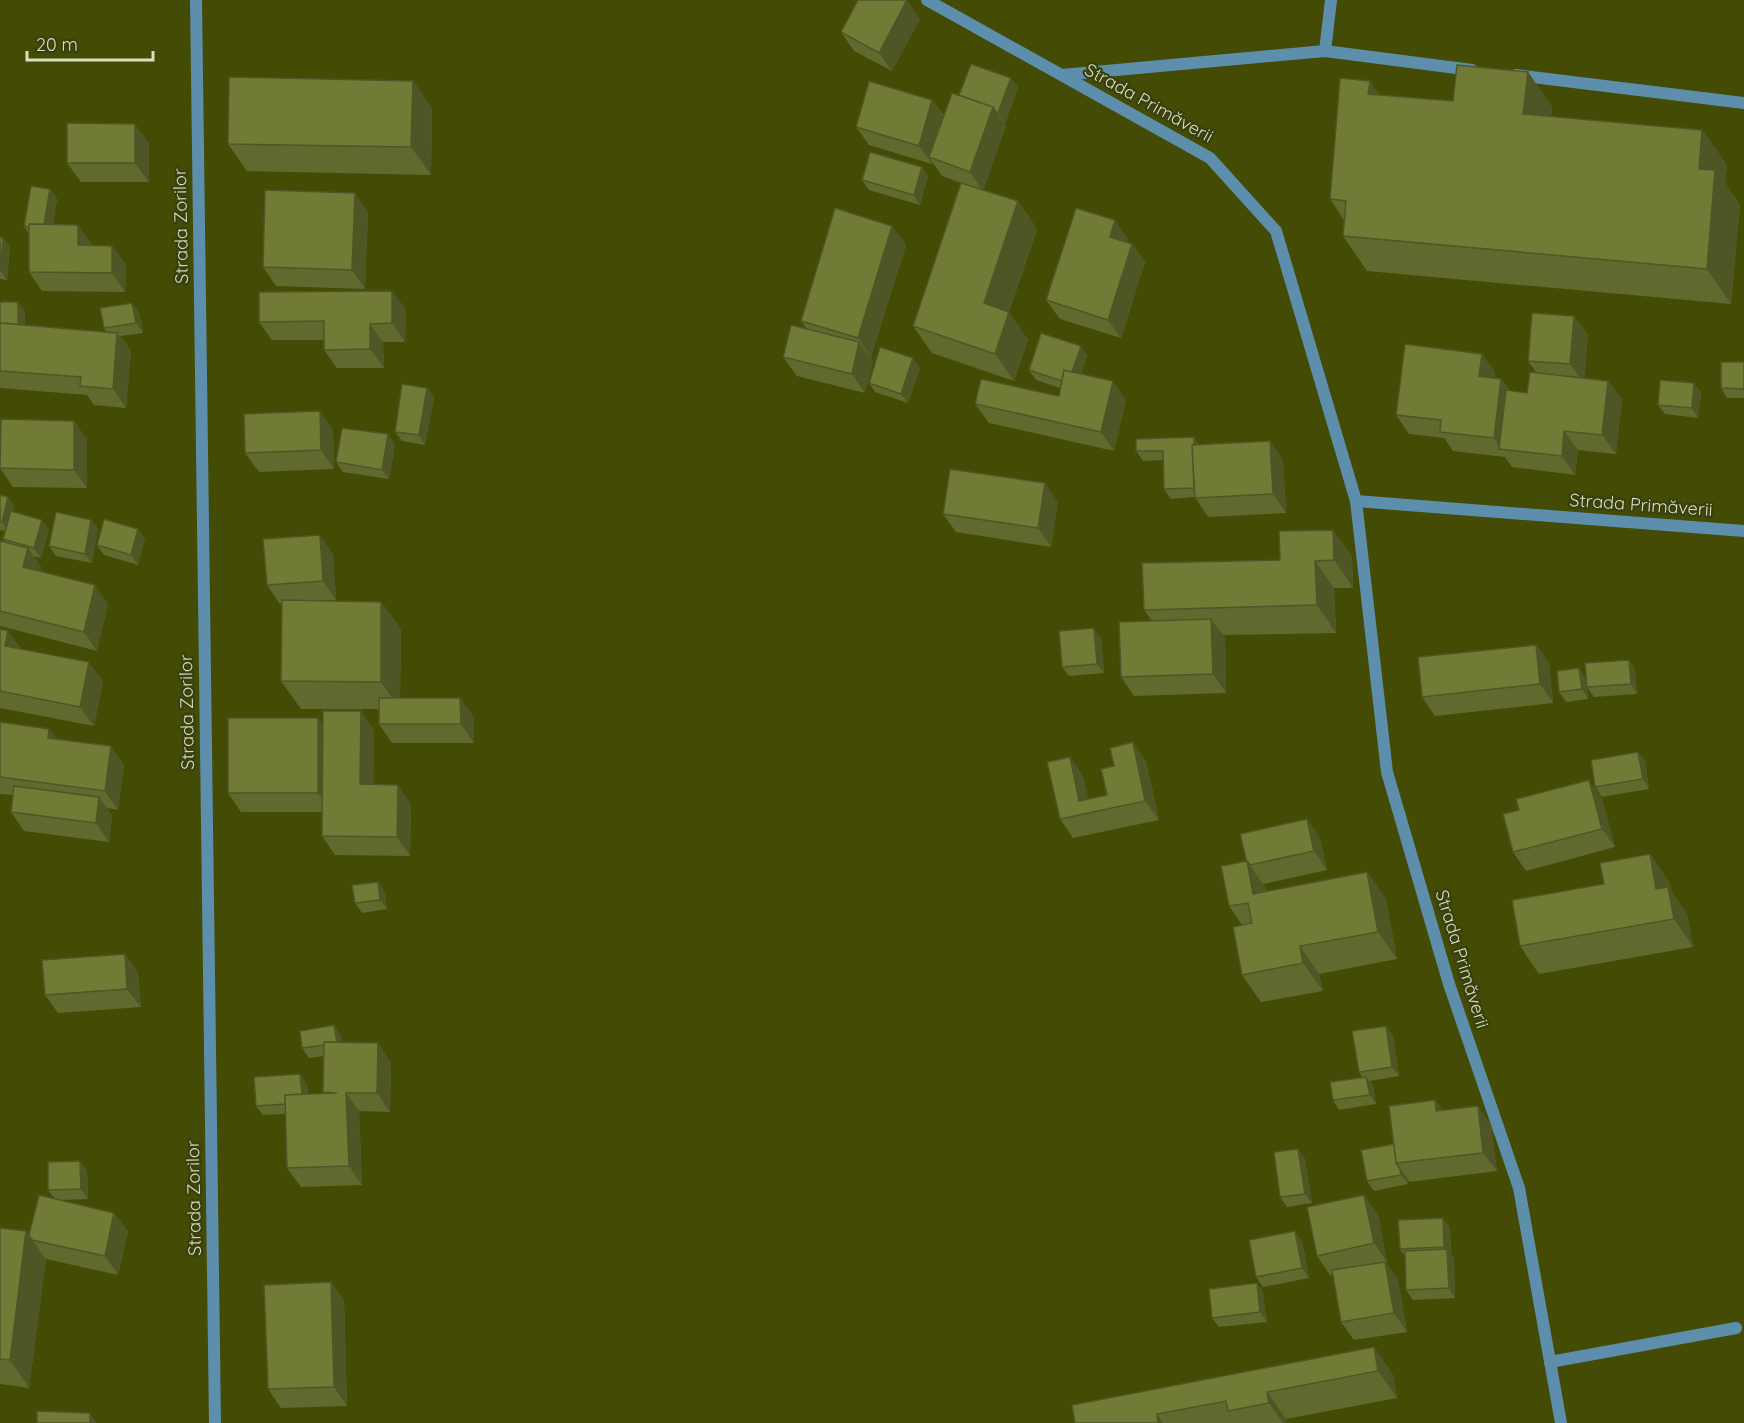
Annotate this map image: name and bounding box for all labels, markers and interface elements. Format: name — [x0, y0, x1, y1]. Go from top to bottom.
scale bar — [27, 24, 153, 62]
text: 20 m — [36, 33, 78, 56]
street label: Strada Primăverii — [1081, 58, 1218, 147]
street label: Strada Zorilor — [168, 168, 193, 284]
street label: Strada Primăverii — [1569, 488, 1713, 521]
street label: Strada Zorilor — [174, 654, 199, 770]
street label: Strada Primăverii — [1431, 887, 1494, 1031]
street label: Strada Zorilor — [181, 1140, 206, 1256]

